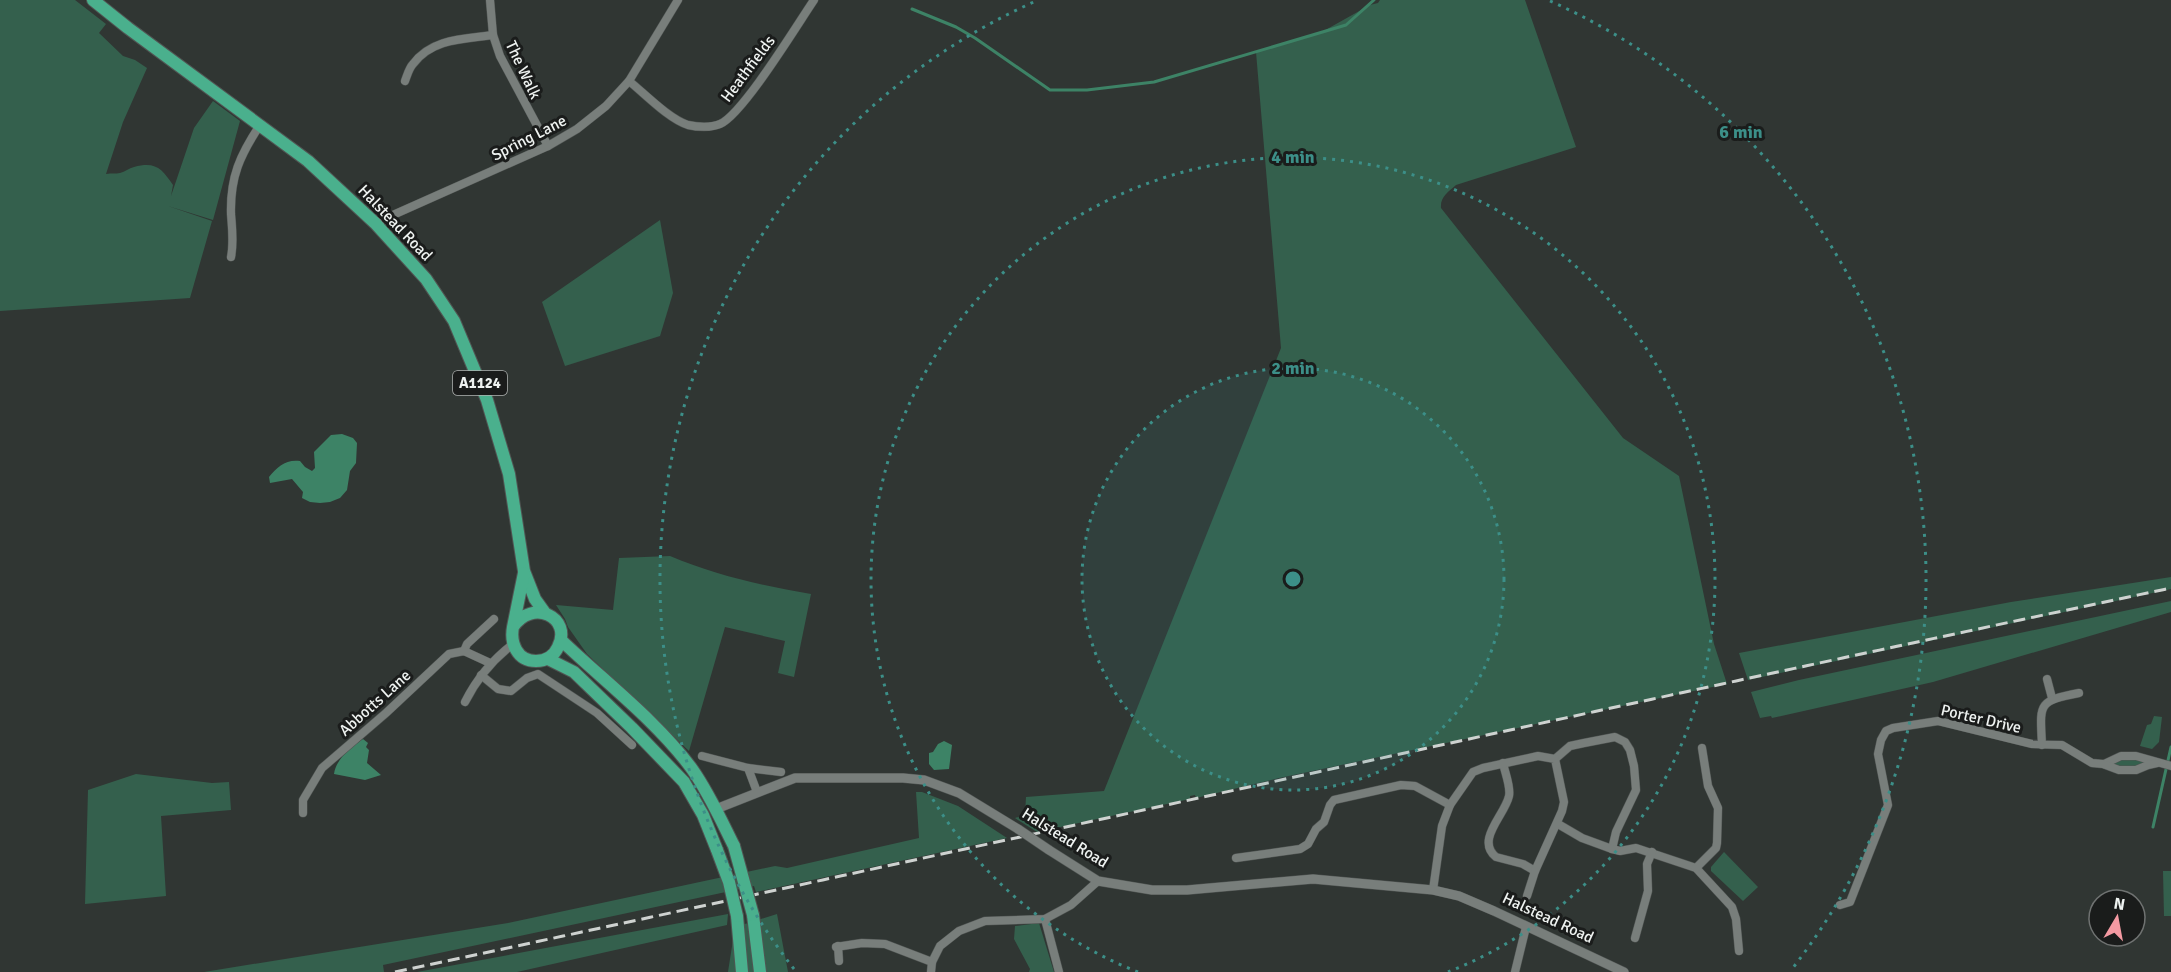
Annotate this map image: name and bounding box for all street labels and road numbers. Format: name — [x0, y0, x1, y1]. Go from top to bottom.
street label: Heathfields — [716, 32, 780, 106]
street label: The Walk — [501, 38, 545, 102]
street label: Spring Lane — [488, 111, 570, 165]
street label: Halstead Road — [354, 181, 436, 265]
road number: A1124 — [453, 371, 507, 395]
street label: Abbotts Lane — [335, 666, 415, 740]
street label: Porter Drive — [1939, 700, 2023, 738]
street label: Halstead Road — [1018, 803, 1112, 873]
street label: Halstead Road — [1499, 888, 1597, 948]

